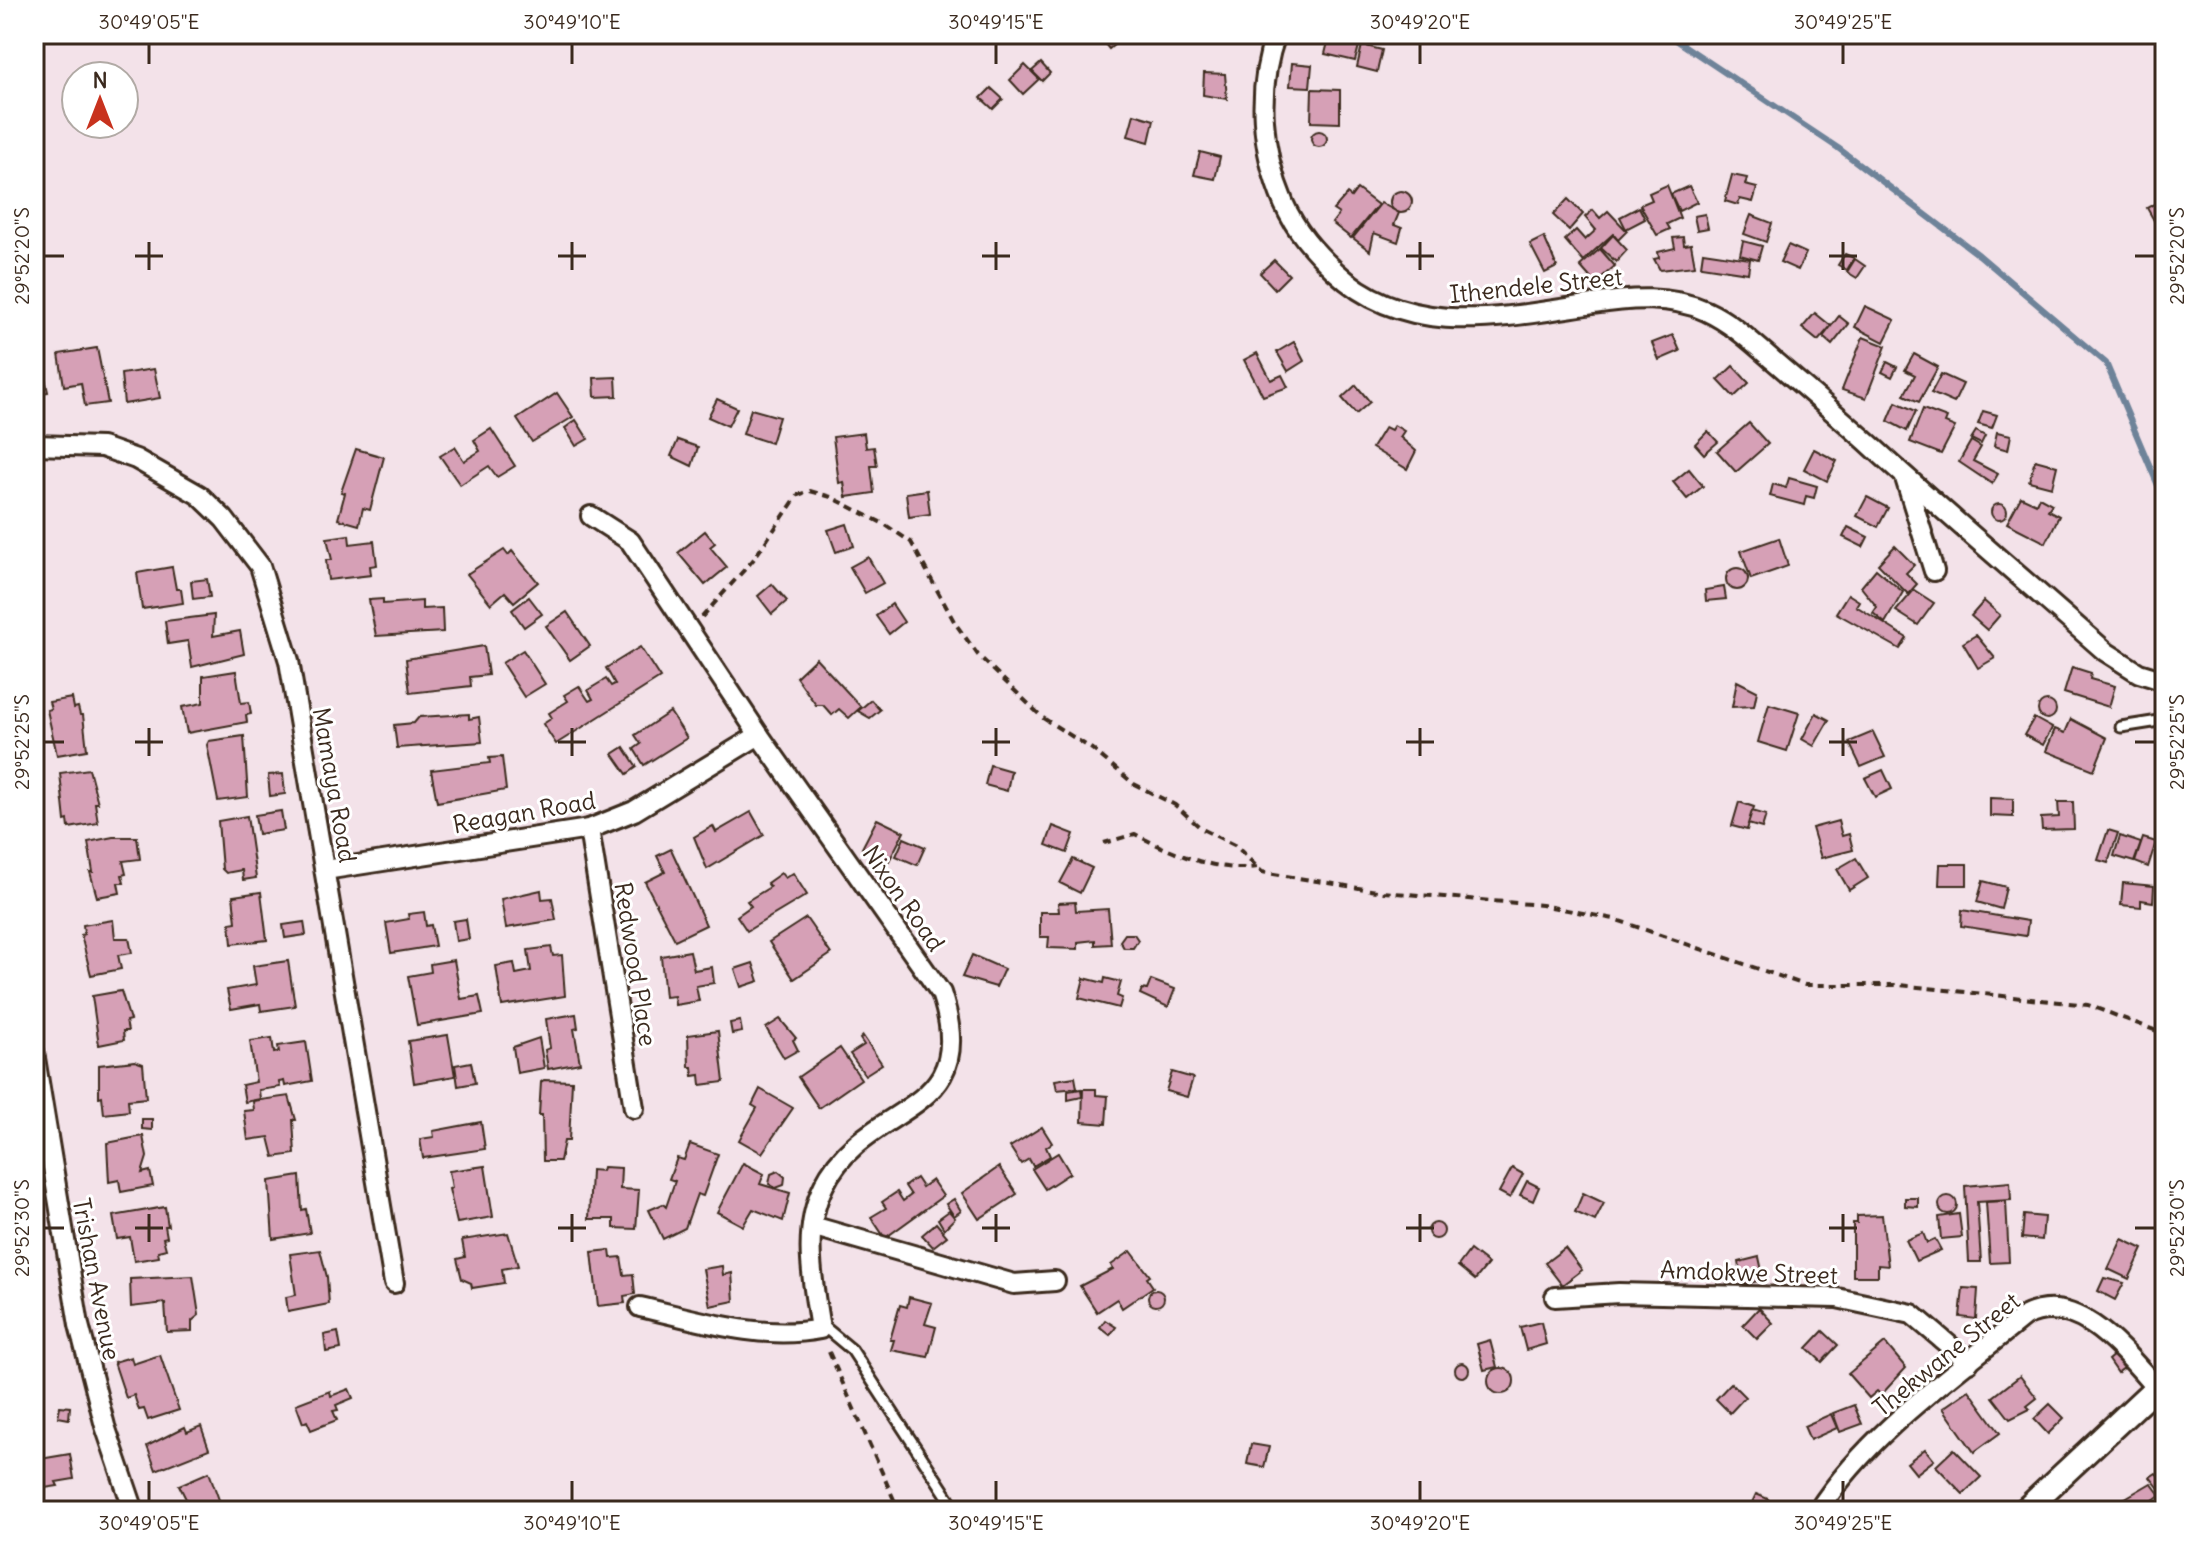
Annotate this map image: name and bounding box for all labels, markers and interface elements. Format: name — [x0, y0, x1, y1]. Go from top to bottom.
text: 30°49'05"E — [99, 9, 199, 34]
text: 30°49'10"E — [523, 9, 621, 34]
text: 30°49'15"E — [948, 9, 1044, 34]
text: 30°49'20"E — [1370, 9, 1470, 34]
text: 30°49'25"E — [1794, 9, 1892, 34]
north arrow — [60, 60, 140, 140]
text: N — [92, 66, 108, 94]
text: 29°52'20"S — [9, 207, 34, 305]
text: 29°52'20"S — [2164, 207, 2189, 305]
street label: Ithendele Street — [1448, 261, 1624, 309]
text: 29°52'25"S — [9, 694, 34, 790]
text: 29°52'25"S — [2164, 694, 2189, 790]
street label: Mamaya Road — [307, 705, 363, 865]
street label: Reagan Road — [450, 785, 598, 839]
street label: Nixon Road — [857, 839, 951, 957]
street label: Redwood Place — [608, 880, 664, 1048]
text: 29°52'30"S — [9, 1179, 34, 1277]
text: 29°52'30"S — [2164, 1179, 2189, 1277]
street label: Trishan Avenue — [67, 1195, 127, 1363]
street label: Amdokwe Street — [1660, 1254, 1838, 1290]
street label: Thekwane Street — [1866, 1285, 2026, 1423]
text: 30°49'05"E — [99, 1510, 199, 1535]
text: 30°49'10"E — [523, 1510, 621, 1535]
text: 30°49'15"E — [948, 1510, 1044, 1535]
text: 30°49'20"E — [1370, 1510, 1470, 1535]
text: 30°49'25"E — [1794, 1510, 1892, 1535]

